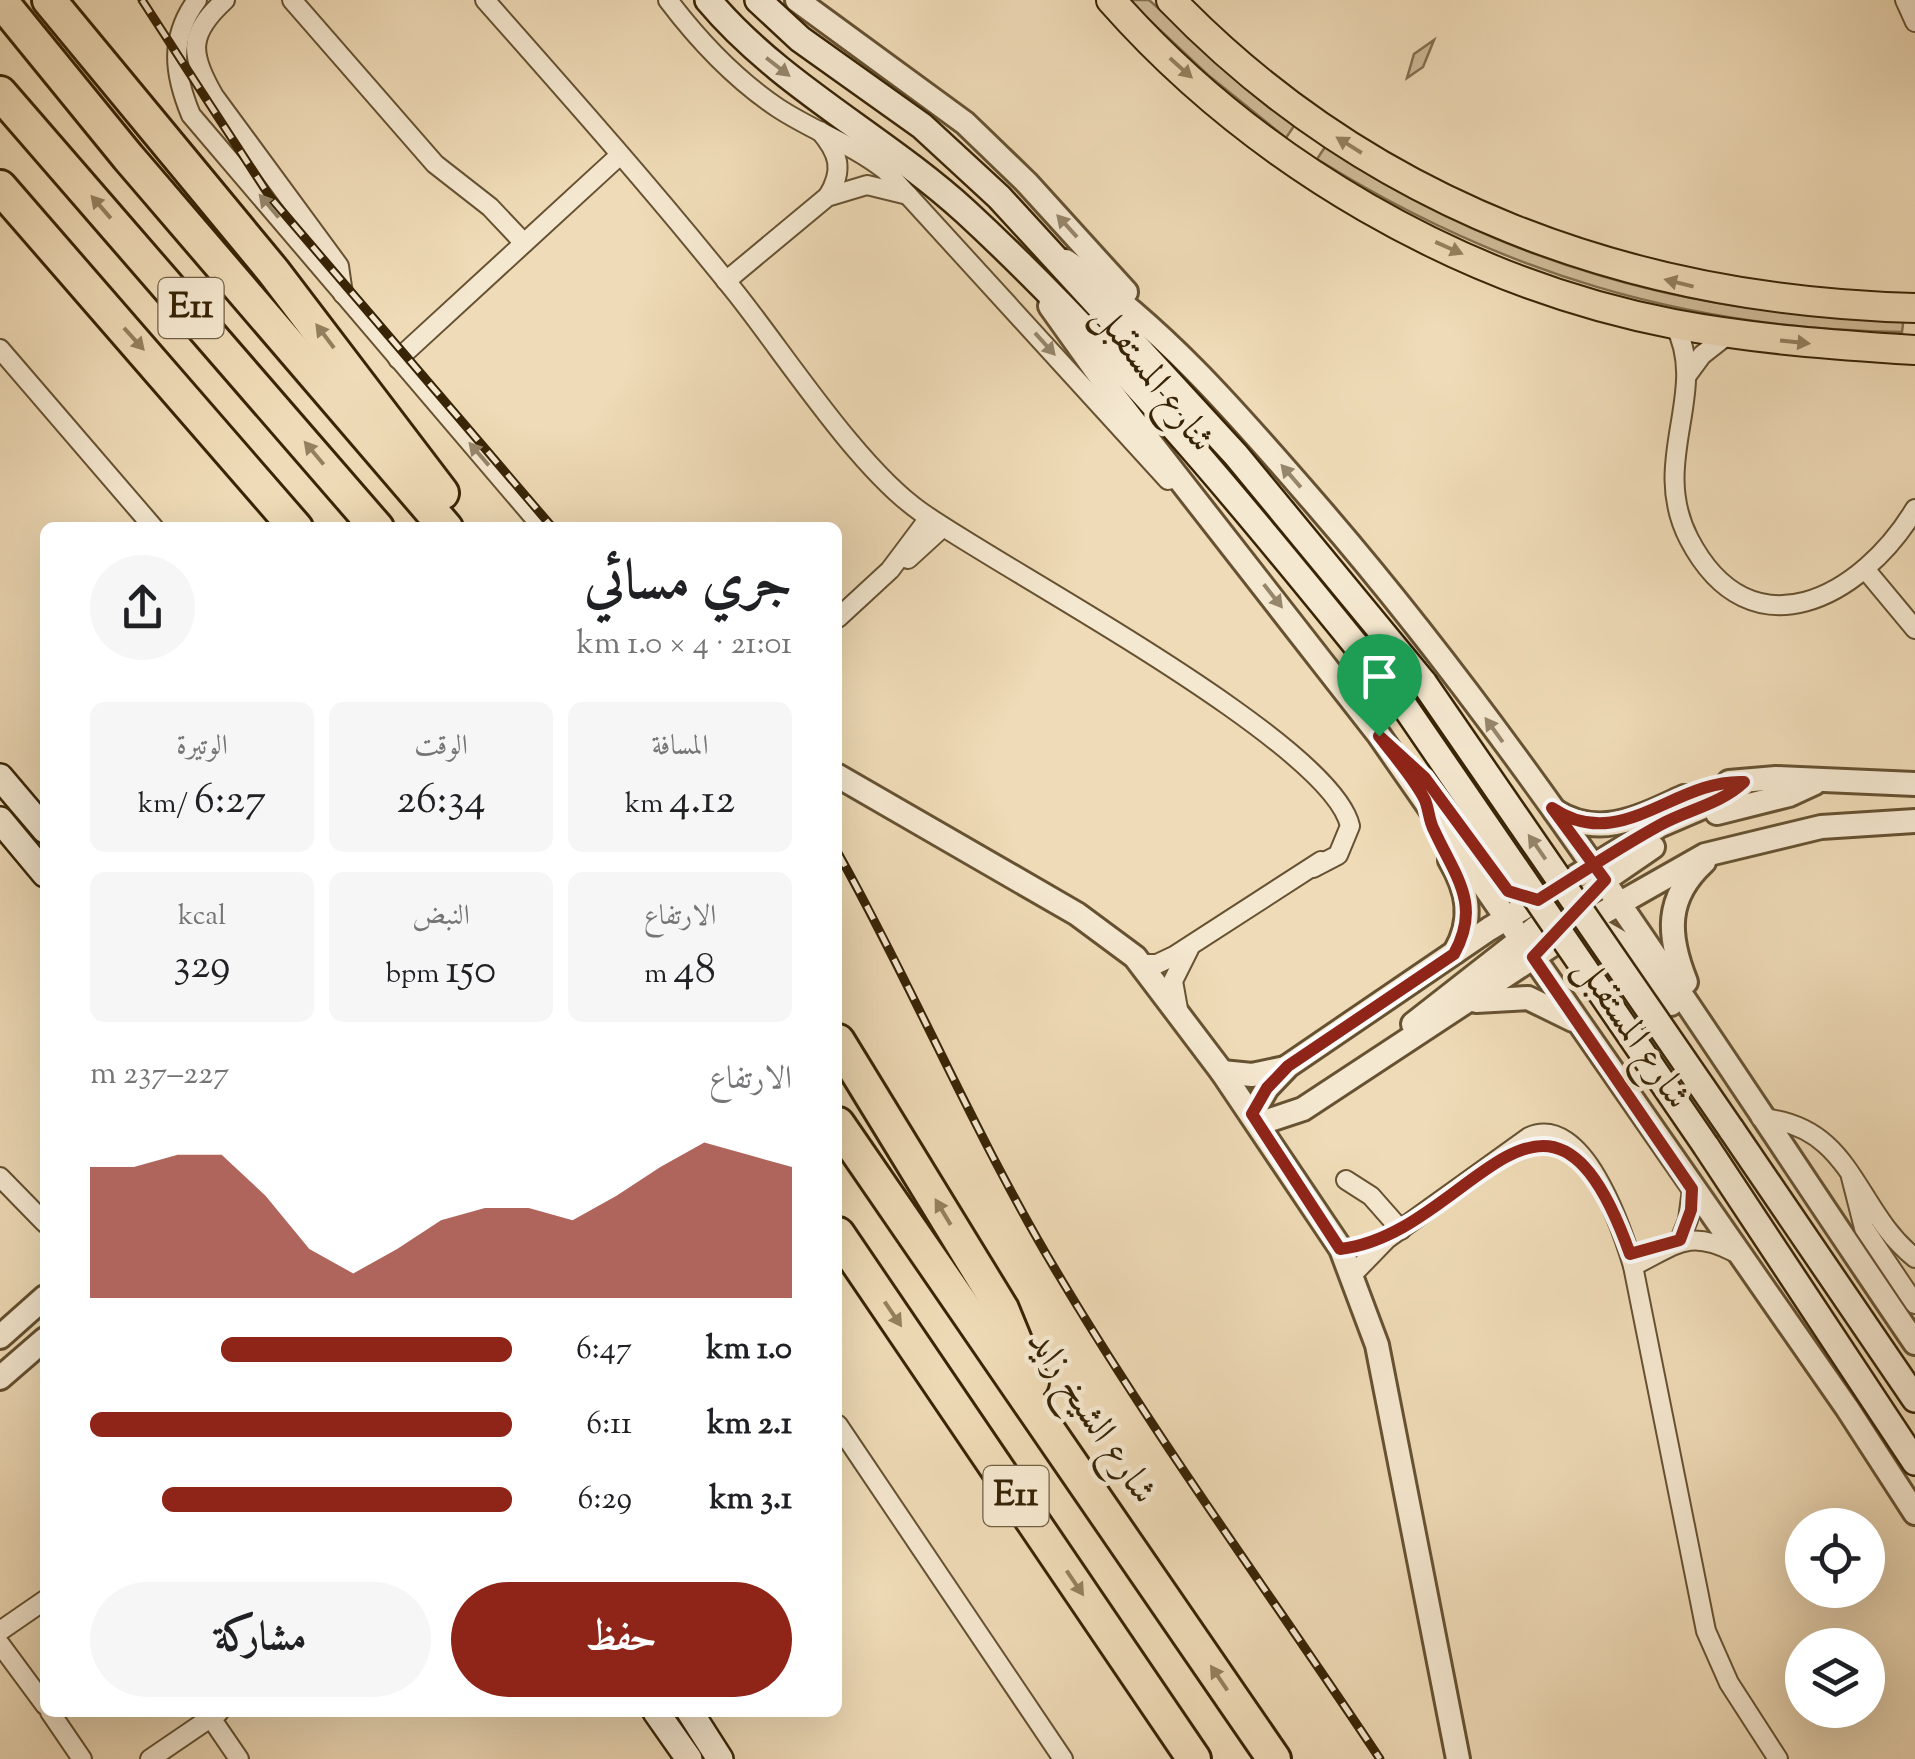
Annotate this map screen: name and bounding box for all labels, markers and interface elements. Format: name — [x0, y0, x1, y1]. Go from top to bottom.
one-way arrow — [766, 56, 791, 77]
one-way arrow — [1168, 57, 1193, 79]
one-way arrow — [1335, 136, 1362, 154]
one-way arrow — [258, 194, 280, 219]
one-way arrow — [91, 195, 113, 220]
one-way arrow — [1056, 214, 1078, 239]
one-way arrow — [1435, 240, 1464, 257]
one-way arrow — [1663, 275, 1694, 290]
road number: E11 — [158, 278, 224, 338]
street label: شارع المستقبل — [1078, 293, 1226, 465]
one-way arrow — [315, 323, 335, 349]
one-way arrow — [123, 326, 145, 351]
one-way arrow — [1033, 332, 1056, 356]
one-way arrow — [1780, 334, 1812, 350]
one-way arrow — [304, 441, 326, 466]
one-way arrow — [469, 441, 491, 466]
one-way arrow — [1281, 464, 1303, 489]
text: جري مسائي — [584, 545, 792, 624]
button: share — [90, 555, 195, 660]
one-way arrow — [1262, 584, 1283, 609]
text: 21:01 · 4 × 1.0 km — [577, 622, 792, 668]
pin — [1337, 634, 1422, 737]
icon: arrive — [1352, 649, 1407, 704]
one-way arrow — [1485, 717, 1505, 743]
text: الوتيرة — [176, 727, 228, 767]
text: الوقت — [414, 727, 468, 767]
text: المسافة — [651, 727, 709, 767]
text: 6:27 — [194, 772, 266, 832]
text: 26:34 — [396, 772, 486, 832]
text: 4.12 — [669, 772, 735, 832]
text: /km — [138, 785, 194, 825]
text: km — [625, 785, 669, 825]
one-way arrow — [1528, 833, 1546, 860]
text: kcal — [178, 897, 226, 937]
text: النبض — [412, 897, 470, 937]
text: الارتفاع — [644, 897, 716, 937]
text: 329 — [173, 937, 231, 997]
text: 150 — [445, 942, 496, 1002]
text: 48 — [673, 942, 716, 1002]
street label: شارع المستقبل — [1560, 946, 1702, 1122]
text: bpm — [386, 955, 445, 995]
text: m — [644, 955, 673, 995]
text: 227–237 m — [90, 1052, 229, 1098]
text: الارتفاع — [709, 1057, 792, 1103]
one-way arrow — [934, 1198, 952, 1226]
one-way arrow — [883, 1301, 902, 1328]
street label: شارع الشيخ زايد — [1009, 1320, 1168, 1518]
text: 6:47 — [576, 1327, 632, 1373]
text: 1.0 km — [706, 1327, 792, 1373]
text: 6:11 — [586, 1402, 632, 1448]
text: 2.1 km — [707, 1402, 792, 1448]
road number: E11 — [984, 1466, 1048, 1526]
text: 6:29 — [578, 1477, 632, 1523]
text: 3.1 km — [709, 1477, 792, 1523]
map controls — [1785, 1508, 1885, 1728]
button: locate — [1785, 1508, 1885, 1608]
one-way arrow — [1065, 1570, 1084, 1597]
button: مشاركة — [90, 1582, 431, 1697]
button: حفظ — [451, 1582, 792, 1697]
button: layers — [1785, 1628, 1885, 1728]
one-way arrow — [1210, 1665, 1229, 1692]

